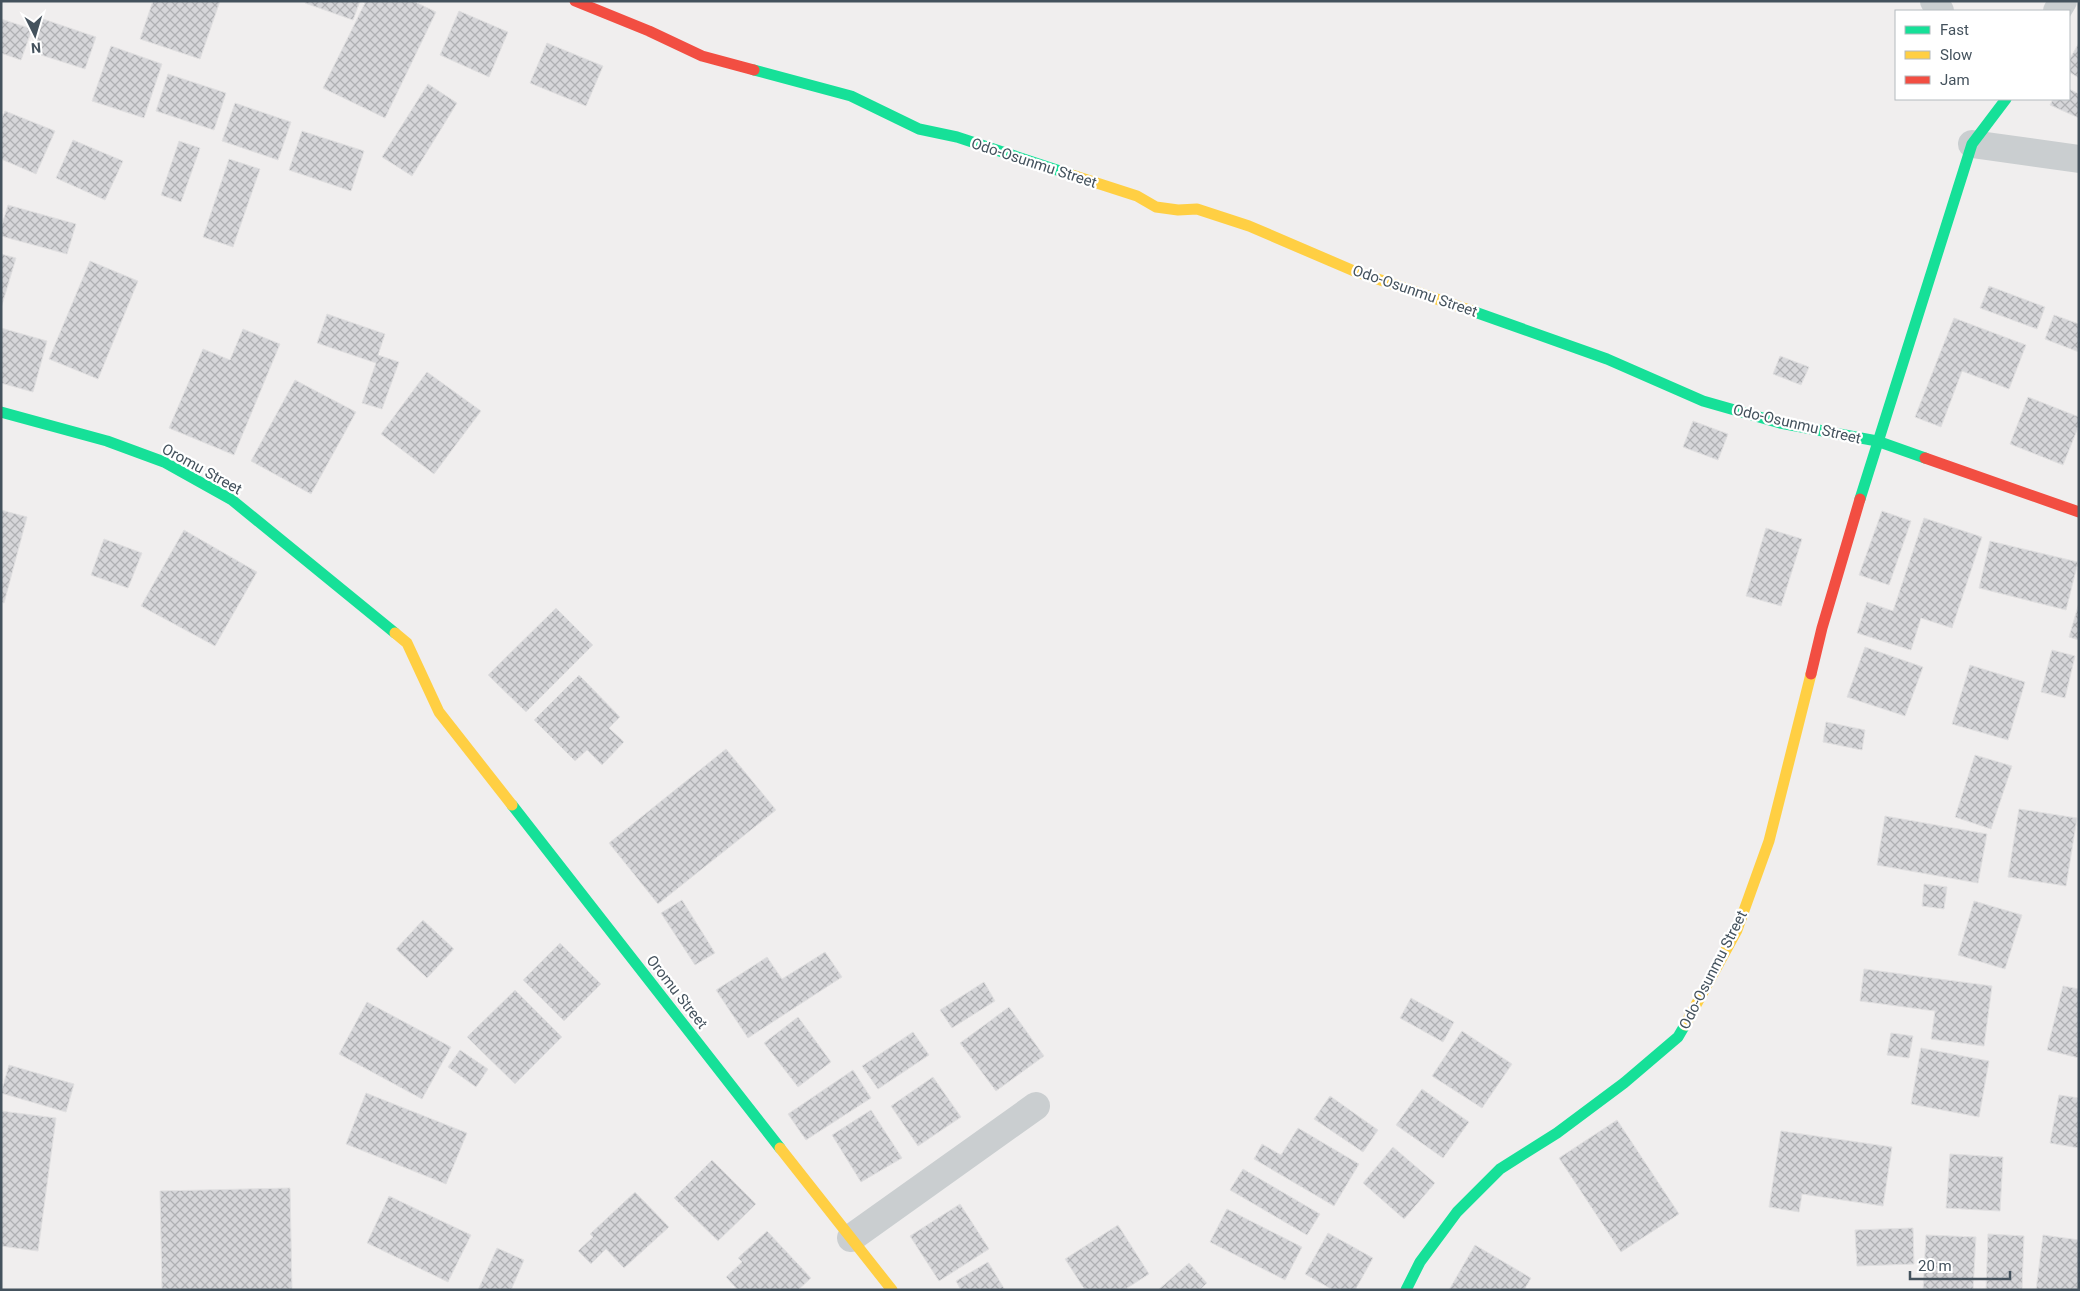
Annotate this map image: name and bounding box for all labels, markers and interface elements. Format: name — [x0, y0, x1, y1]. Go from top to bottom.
north arrow — [10, 10, 60, 60]
legend — [1895, 10, 2070, 100]
text: Fast — [1940, 21, 1969, 39]
text: N — [31, 40, 42, 56]
text: Slow — [1940, 46, 1972, 64]
text: Jam — [1940, 71, 1970, 89]
street label: Odo-Osunmu Street — [969, 134, 1099, 192]
street label: Odo-Osunmu Street — [1350, 261, 1480, 321]
street label: Odo-Osunmu Street — [1731, 401, 1863, 448]
street label: Oromu Street — [159, 440, 245, 498]
street label: Odo-Osunmu Street — [1675, 908, 1751, 1032]
street label: Oromu Street — [643, 952, 711, 1032]
scale bar — [1910, 1248, 2010, 1280]
text: 20 m — [1918, 1257, 1952, 1275]

